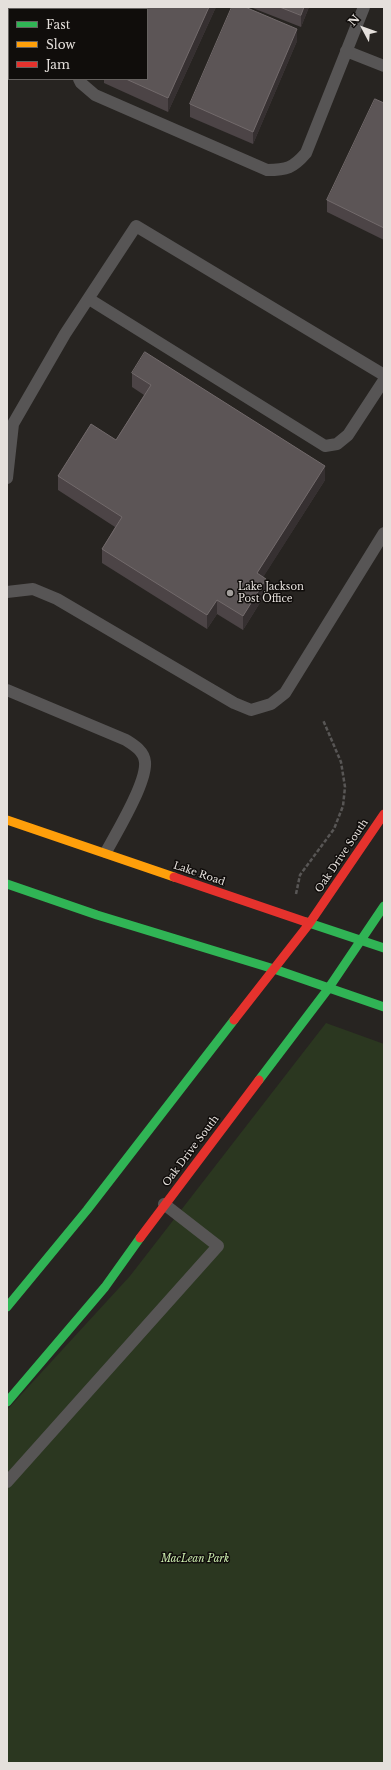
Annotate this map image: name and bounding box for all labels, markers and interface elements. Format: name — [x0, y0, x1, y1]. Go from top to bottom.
legend — [8, 8, 148, 80]
north arrow — [343, 8, 383, 48]
text: N — [345, 12, 363, 29]
text: Fast — [46, 17, 70, 32]
text: Slow — [46, 37, 75, 52]
text: Jam — [46, 57, 70, 72]
place label: Lake Jackson Post Office — [238, 581, 304, 604]
marker: Lake Jackson Post Office — [225, 588, 235, 598]
street label: Oak Drive South — [313, 817, 371, 895]
street label: Lake Road — [172, 860, 226, 888]
street label: Oak Drive South — [160, 1113, 222, 1189]
park label: MacLean Park — [161, 1553, 229, 1565]

